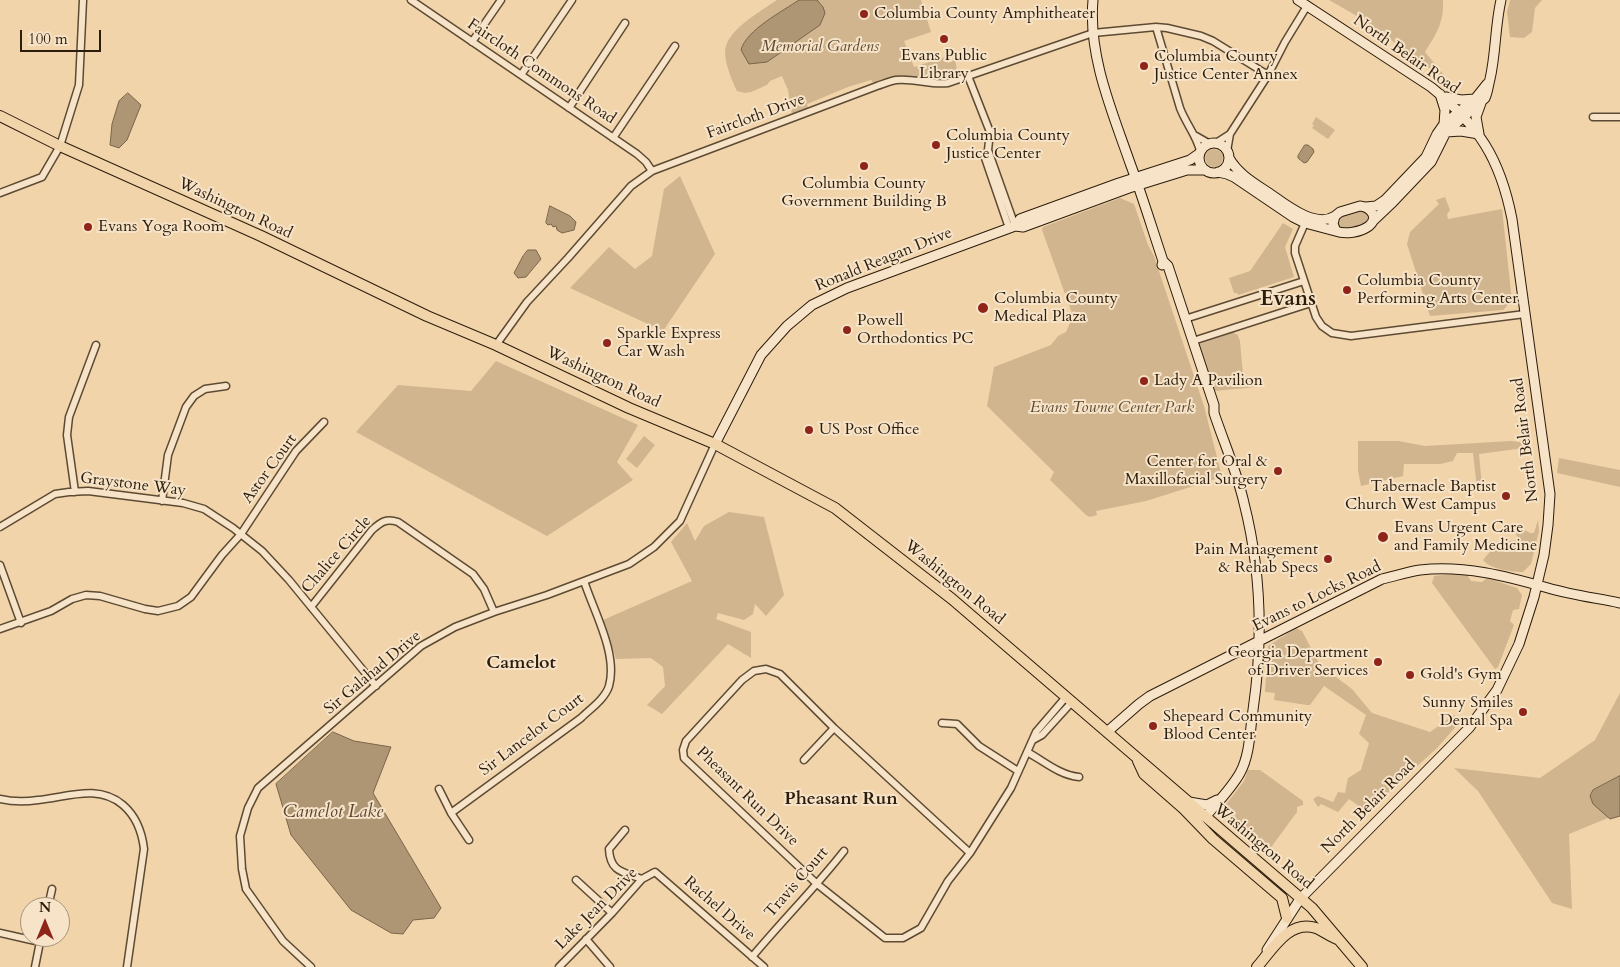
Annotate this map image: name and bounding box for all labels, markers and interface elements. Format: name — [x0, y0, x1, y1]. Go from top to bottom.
place label: Columbia County Amphitheater — [874, 4, 1095, 24]
marker: Columbia County Amphitheater — [858, 8, 870, 20]
street label: North Belair Road — [1349, 11, 1463, 99]
street label: Faircloth Commons Road — [463, 15, 619, 129]
scale bar — [22, 20, 104, 52]
text: 100 m — [28, 29, 68, 49]
marker: Evans Public Library — [938, 33, 950, 45]
park label: Memorial Gardens — [761, 37, 879, 57]
place label: Evans Public Library — [901, 46, 987, 84]
place label: Columbia County Justice Center Annex — [1154, 47, 1298, 85]
marker: Columbia County Justice Center Annex — [1138, 60, 1150, 72]
street label: Faircloth Drive — [704, 90, 808, 144]
place label: Columbia County Justice Center — [946, 126, 1070, 164]
marker: Columbia County Justice Center — [930, 139, 942, 151]
marker: Columbia County Government Building B — [858, 160, 870, 172]
street label: Washington Road — [175, 174, 295, 244]
place label: Columbia County Government Building B — [781, 174, 947, 212]
place label: Evans Yoga Room — [98, 217, 224, 237]
marker: Evans Yoga Room — [82, 221, 94, 233]
street label: Ronald Reagan Drive — [813, 224, 955, 296]
place label: Columbia County Performing Arts Center — [1357, 271, 1518, 309]
marker: Columbia County Performing Arts Center — [1341, 284, 1353, 296]
district label: Evans — [1260, 287, 1316, 313]
place label: Columbia County Medical Plaza — [994, 289, 1118, 327]
marker: Columbia County Medical Plaza — [976, 301, 990, 315]
place label: Powell Orthodontics PC — [857, 311, 974, 349]
place label: Sparkle Express Car Wash — [617, 324, 721, 362]
marker: Powell Orthodontics PC — [841, 324, 853, 336]
marker: Sparkle Express Car Wash — [601, 337, 613, 349]
street label: Washington Road — [543, 343, 663, 413]
place label: Lady A Pavilion — [1154, 371, 1263, 391]
marker: Lady A Pavilion — [1138, 375, 1150, 387]
street label: North Belair Road — [1509, 377, 1543, 503]
park label: Evans Towne Center Park — [1030, 398, 1194, 418]
place label: US Post Office — [819, 420, 919, 440]
marker: US Post Office — [803, 424, 815, 436]
street label: Astor Court — [238, 431, 302, 507]
place label: Center for Oral & Maxillofacial Surgery — [1125, 452, 1268, 490]
marker: Center for Oral & Maxillofacial Surgery — [1272, 465, 1284, 477]
street label: Graystone Way — [79, 469, 187, 501]
place label: Tabernacle Baptist Church West Campus — [1345, 477, 1496, 515]
marker: Tabernacle Baptist Church West Campus — [1500, 490, 1512, 502]
street label: Chalice Circle — [298, 512, 376, 598]
place label: Evans Urgent Care and Family Medicine — [1394, 518, 1537, 556]
marker: Evans Urgent Care and Family Medicine — [1376, 530, 1390, 544]
street label: Washington Road — [900, 537, 1008, 629]
place label: Pain Management & Rehab Specs — [1195, 540, 1318, 578]
marker: Pain Management & Rehab Specs — [1322, 553, 1334, 565]
street label: Evans to Locks Road — [1250, 558, 1384, 636]
street label: Sir Galahad Drive — [321, 627, 425, 719]
place label: Georgia Department of Driver Services — [1227, 643, 1368, 681]
district label: Camelot — [486, 653, 556, 675]
marker: Georgia Department of Driver Services — [1372, 656, 1384, 668]
place label: Gold's Gym — [1420, 665, 1502, 685]
marker: Gold's Gym — [1404, 669, 1416, 681]
street label: Sir Lancelot Court — [476, 690, 588, 780]
place label: Sunny Smiles Dental Spa — [1423, 693, 1513, 731]
marker: Sunny Smiles Dental Spa — [1517, 706, 1529, 718]
place label: Shepeard Community Blood Center — [1163, 707, 1312, 745]
marker: Shepeard Community Blood Center — [1147, 720, 1159, 732]
street label: Pheasant Run Drive — [692, 743, 802, 851]
street label: North Belair Road — [1318, 756, 1420, 858]
district label: Pheasant Run — [784, 789, 898, 811]
street label: Washington Road — [1210, 800, 1316, 894]
water label: Camelot Lake — [283, 802, 383, 824]
street label: Travis Court — [761, 844, 833, 922]
street label: Lake Jean Drive — [552, 864, 642, 954]
street label: Rachel Drive — [679, 873, 759, 945]
north arrow — [20, 897, 70, 947]
text: N — [39, 898, 51, 917]

